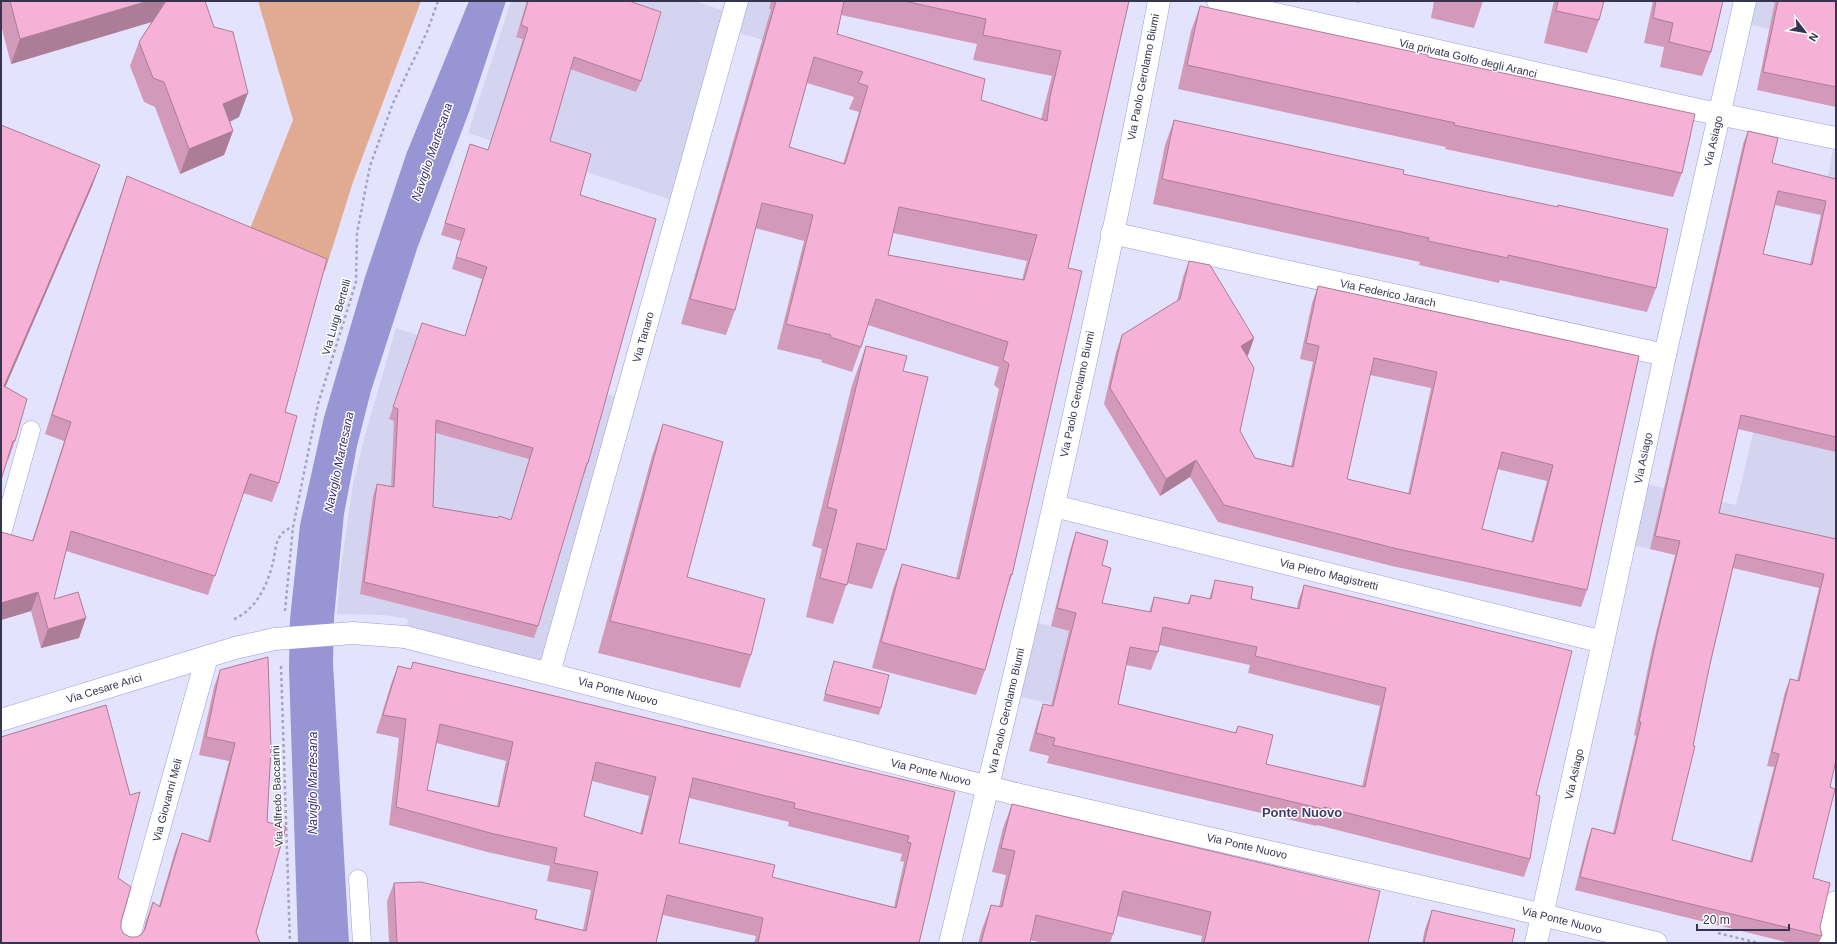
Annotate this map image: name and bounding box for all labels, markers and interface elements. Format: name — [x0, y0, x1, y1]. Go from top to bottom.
north arrow — [1785, 12, 1825, 52]
street label: Via Paolo Gerolamo Biumi — [1125, 13, 1161, 141]
text: N — [1806, 31, 1821, 44]
street label: Via privata Golfo degli Aranci — [1398, 36, 1538, 80]
water label: Naviglio Martesana — [409, 101, 455, 203]
street label: Via Asiago — [1701, 114, 1725, 168]
street label: Via Federico Jarach — [1339, 277, 1437, 309]
street label: Via Luigi Bertelli — [319, 278, 353, 356]
street label: Via Tanaro — [630, 310, 656, 364]
street label: Via Paolo Gerolamo Biumi — [1058, 330, 1096, 458]
water label: Naviglio Martesana — [321, 410, 357, 514]
street label: Via Asiago — [1632, 431, 1654, 485]
street label: Via Pietro Magistretti — [1278, 556, 1380, 592]
street label: Via Paolo Gerolamo Biumi — [986, 647, 1026, 775]
street label: Via Cesare Arici — [65, 671, 143, 705]
street label: Via Ponte Nuovo — [577, 675, 659, 707]
water label: Naviglio Martesana — [306, 731, 320, 834]
street label: Via Alfredo Baccarini — [269, 745, 285, 847]
street label: Via Asiago — [1562, 747, 1586, 801]
street label: Via Ponte Nuovo — [890, 756, 972, 788]
street label: Via Giovanni Meli — [150, 757, 184, 843]
district label: Ponte Nuovo — [1262, 805, 1342, 820]
street label: Via Ponte Nuovo — [1206, 831, 1288, 861]
street label: Via Ponte Nuovo — [1521, 904, 1603, 936]
scale bar — [1697, 906, 1789, 932]
text: 20 m — [1703, 913, 1730, 927]

